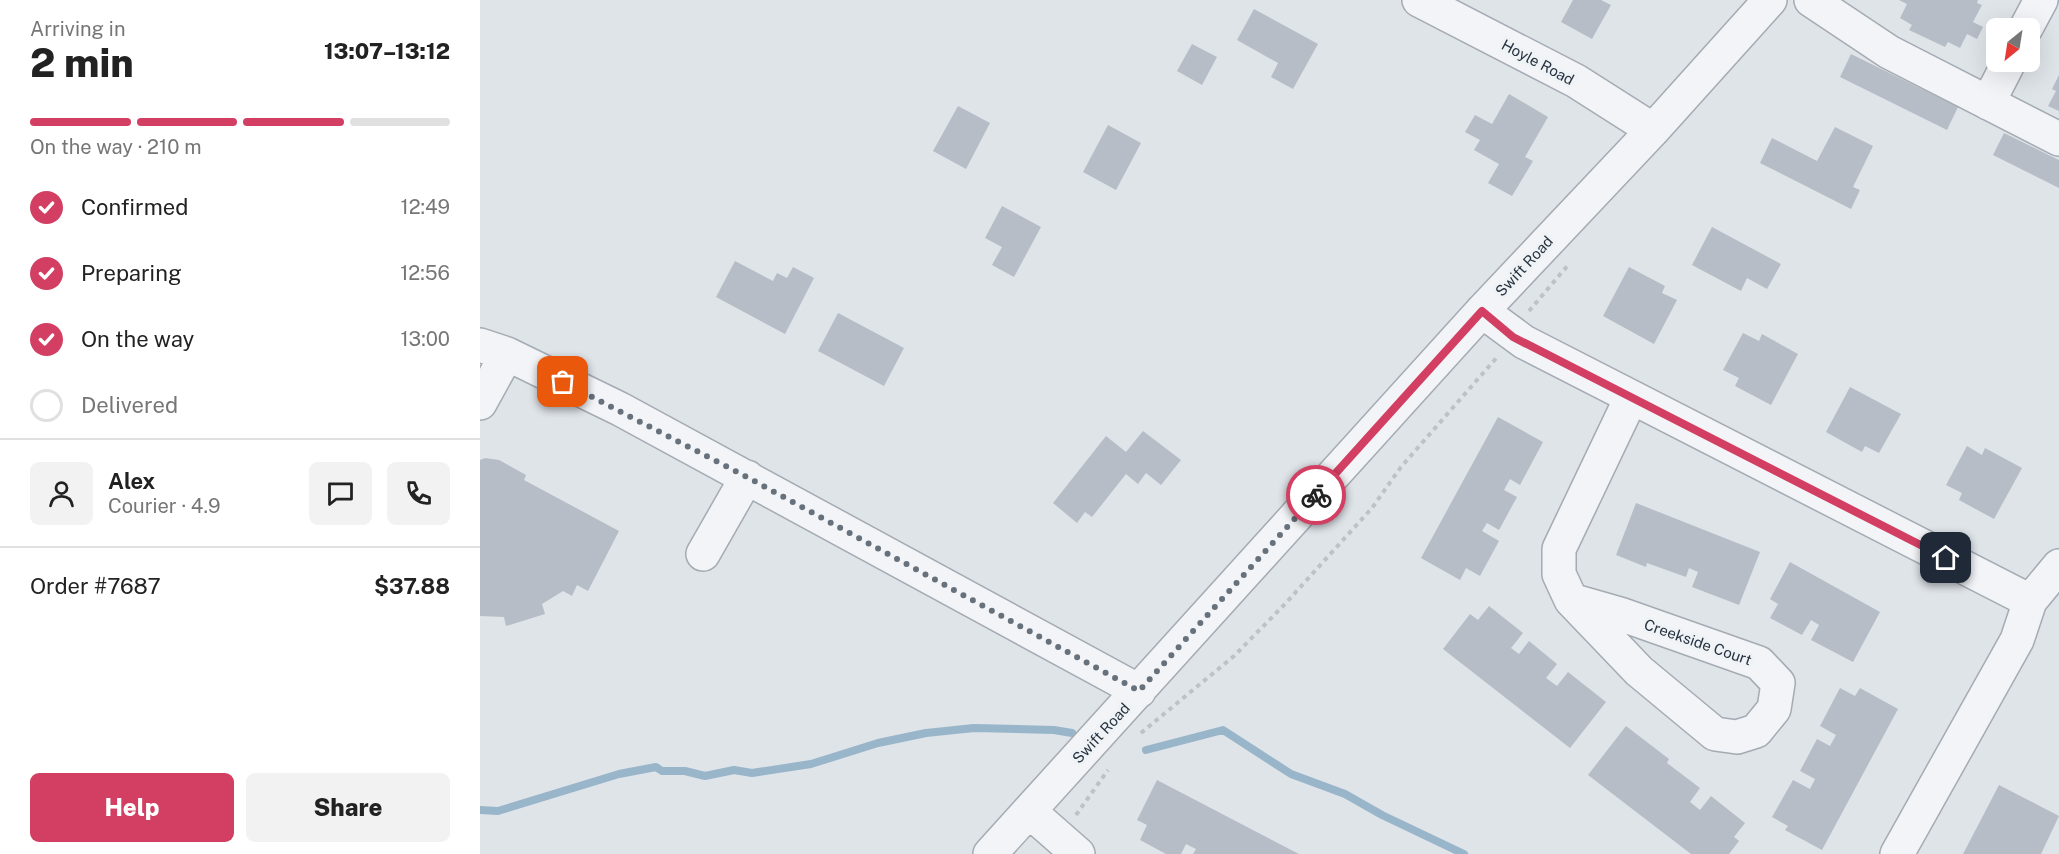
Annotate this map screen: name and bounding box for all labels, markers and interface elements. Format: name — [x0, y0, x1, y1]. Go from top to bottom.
text: Arriving in — [30, 17, 125, 41]
north arrow — [1986, 18, 2040, 72]
map controls — [1986, 18, 2040, 72]
street label: Hoyle Road — [1499, 36, 1577, 88]
text: 13:07–13:12 — [324, 38, 450, 64]
text: 2 min — [30, 40, 134, 86]
text: On the way · 210 m — [30, 135, 202, 159]
icon: check — [30, 191, 63, 224]
text: Confirmed — [81, 194, 188, 220]
text: 12:49 — [401, 195, 450, 219]
street label: Swift Road — [1492, 232, 1556, 300]
icon: check — [30, 257, 63, 290]
text: Preparing — [81, 260, 182, 286]
text: 12:56 — [400, 261, 450, 285]
icon: check — [30, 323, 63, 356]
text: On the way — [81, 326, 194, 352]
text: 13:00 — [400, 327, 450, 351]
pin — [537, 356, 588, 407]
icon: bag — [546, 365, 579, 398]
text: Delivered — [81, 392, 178, 418]
button: person — [30, 462, 93, 525]
button: chat — [309, 462, 372, 525]
button: phone — [387, 462, 450, 525]
courier — [1286, 465, 1346, 525]
text: Alex — [108, 468, 155, 494]
icon: bike — [1300, 479, 1333, 512]
text: Courier · 4.9 — [108, 494, 220, 518]
pin — [1920, 532, 1971, 583]
icon: home — [1929, 541, 1962, 574]
text: Order #7687 — [30, 573, 161, 599]
text: $37.88 — [374, 573, 450, 599]
street label: Creekside Court — [1642, 616, 1754, 668]
street label: Swift Road — [1069, 699, 1133, 767]
button: Help — [30, 773, 234, 842]
button: Share — [246, 773, 450, 842]

